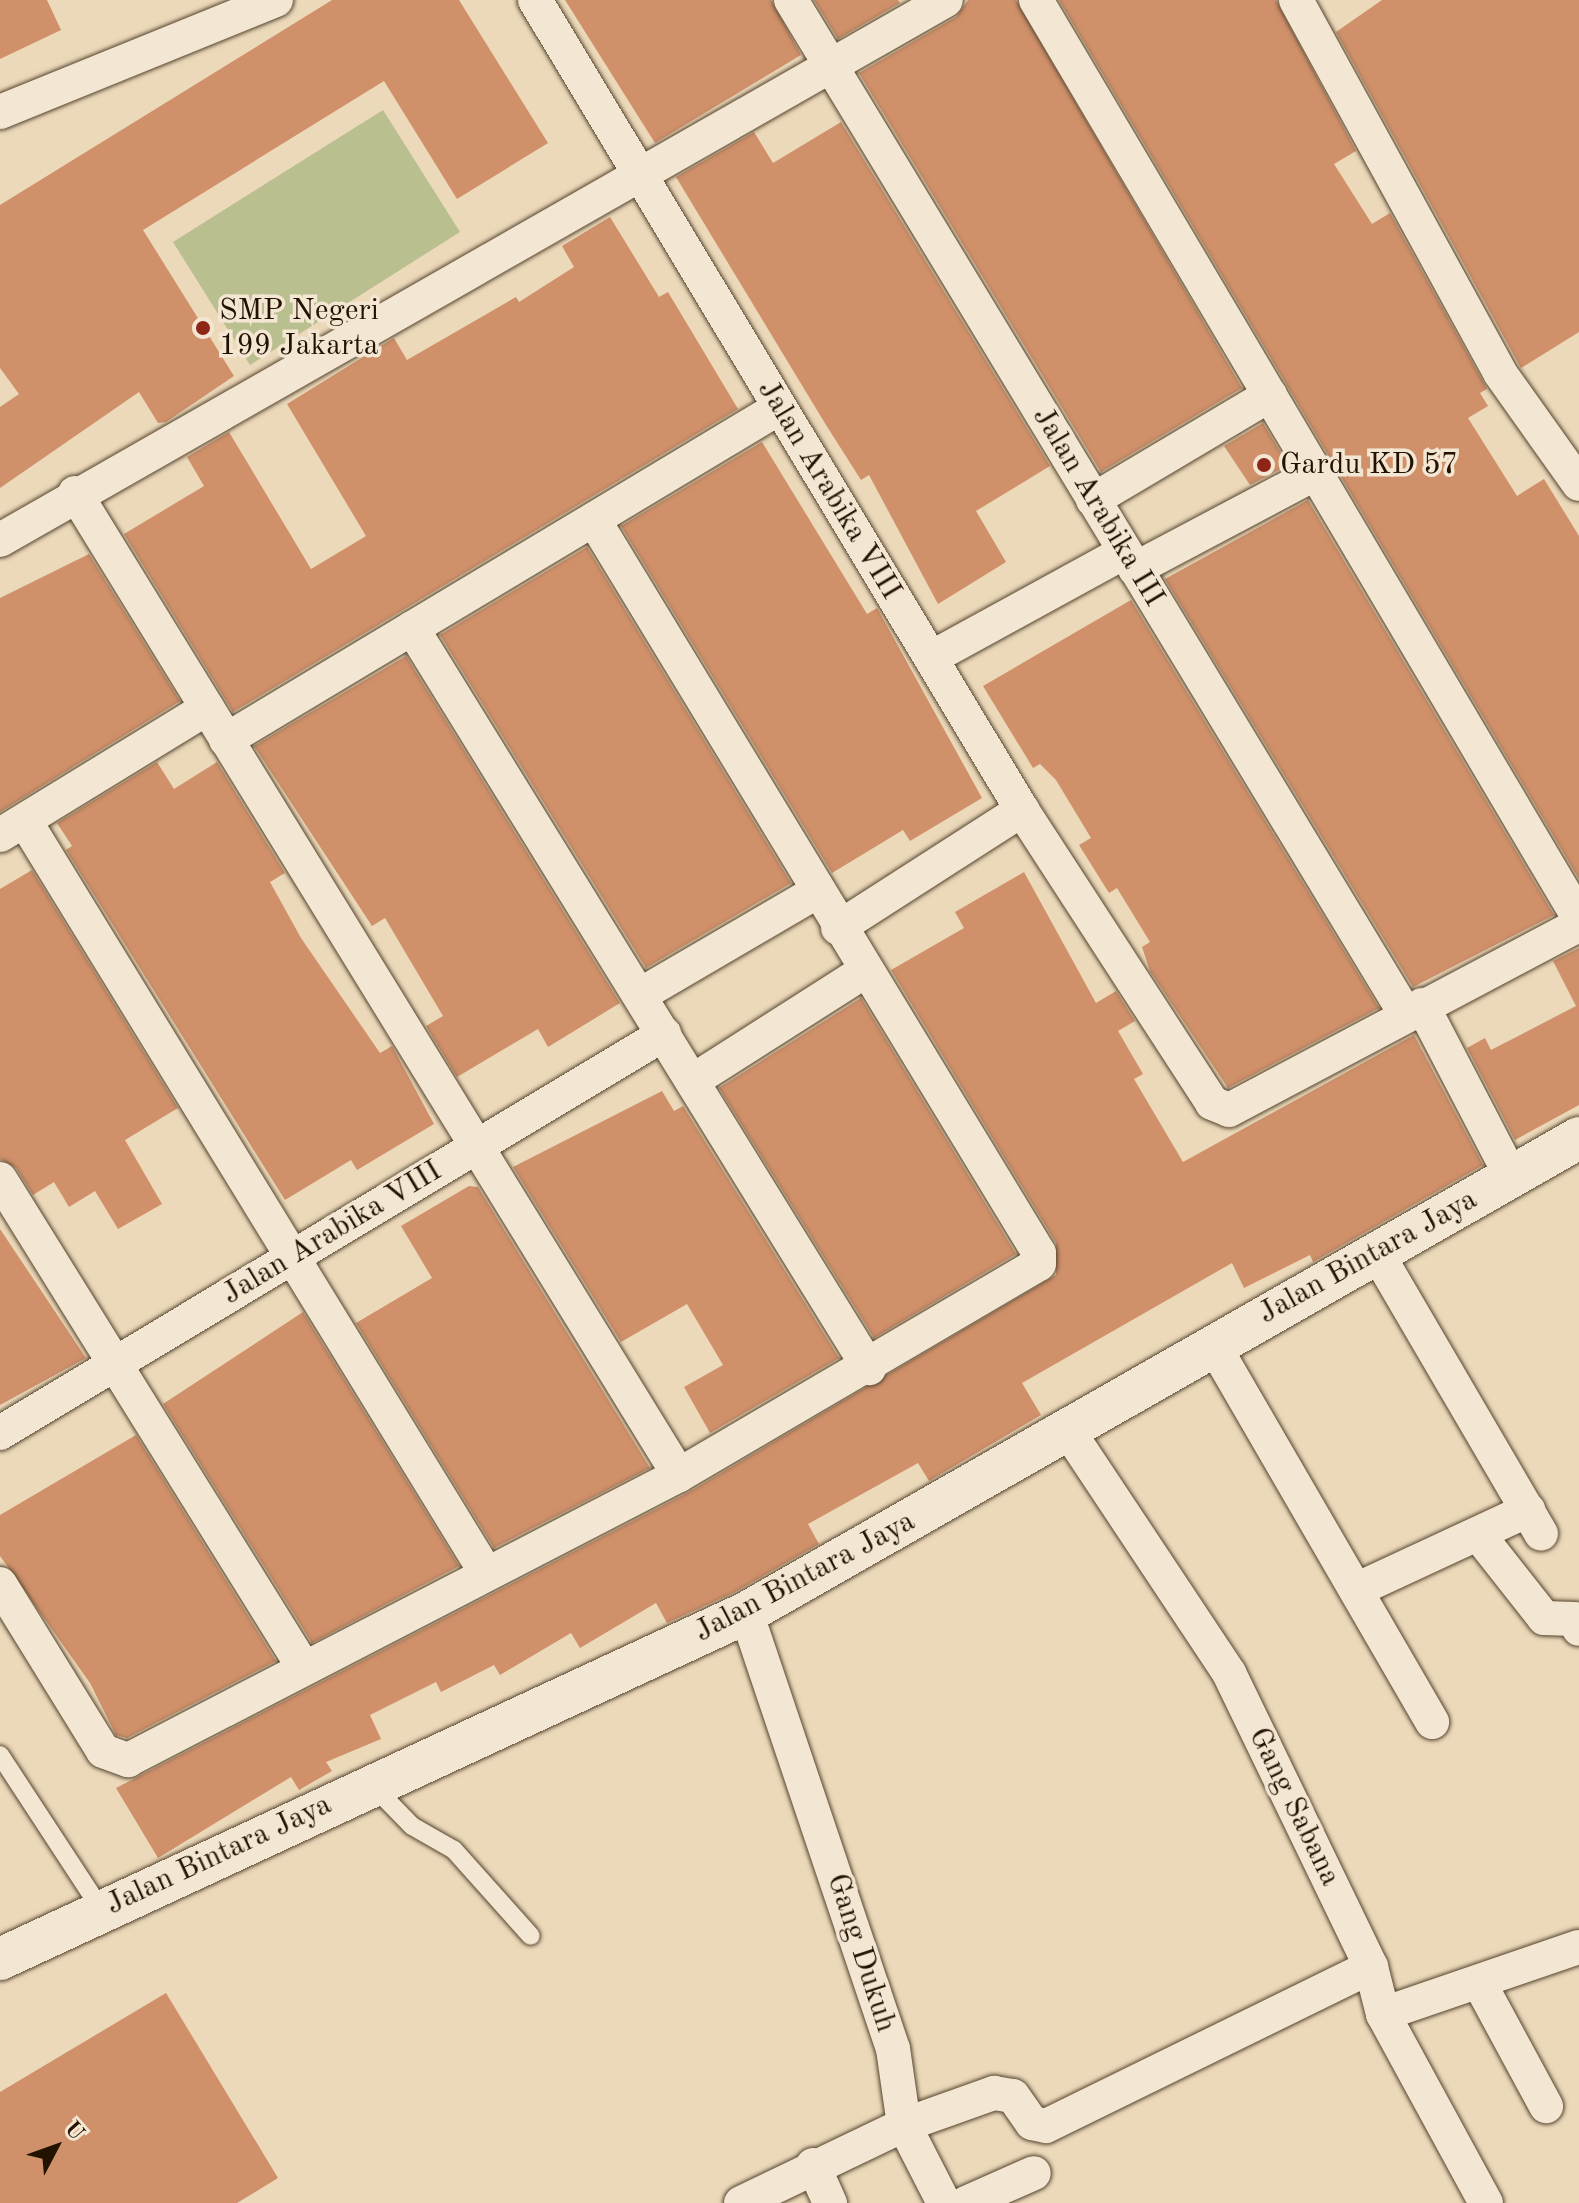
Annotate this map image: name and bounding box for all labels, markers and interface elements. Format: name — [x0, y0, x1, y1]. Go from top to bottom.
place label: SMP Negeri 199 Jakarta — [219, 293, 379, 364]
marker: SMP Negeri 199 Jakarta — [194, 319, 212, 337]
street label: Jalan Arabika VIII — [749, 374, 909, 606]
street label: Jalan Arabika III — [1024, 401, 1172, 613]
place label: Gardu KD 57 — [1280, 447, 1458, 483]
marker: Gardu KD 57 — [1255, 456, 1273, 474]
street label: Jalan Arabika VIII — [216, 1153, 448, 1313]
street label: Jalan Bintara Jaya — [1252, 1182, 1484, 1332]
street label: Jalan Bintara Jaya — [689, 1504, 921, 1650]
street label: Gang Sabana — [1240, 1722, 1348, 1892]
street label: Jalan Bintara Jaya — [101, 1787, 337, 1923]
street label: Gang Dukuh — [818, 1869, 904, 2037]
north arrow — [16, 2107, 96, 2187]
text: U — [60, 2117, 88, 2145]

